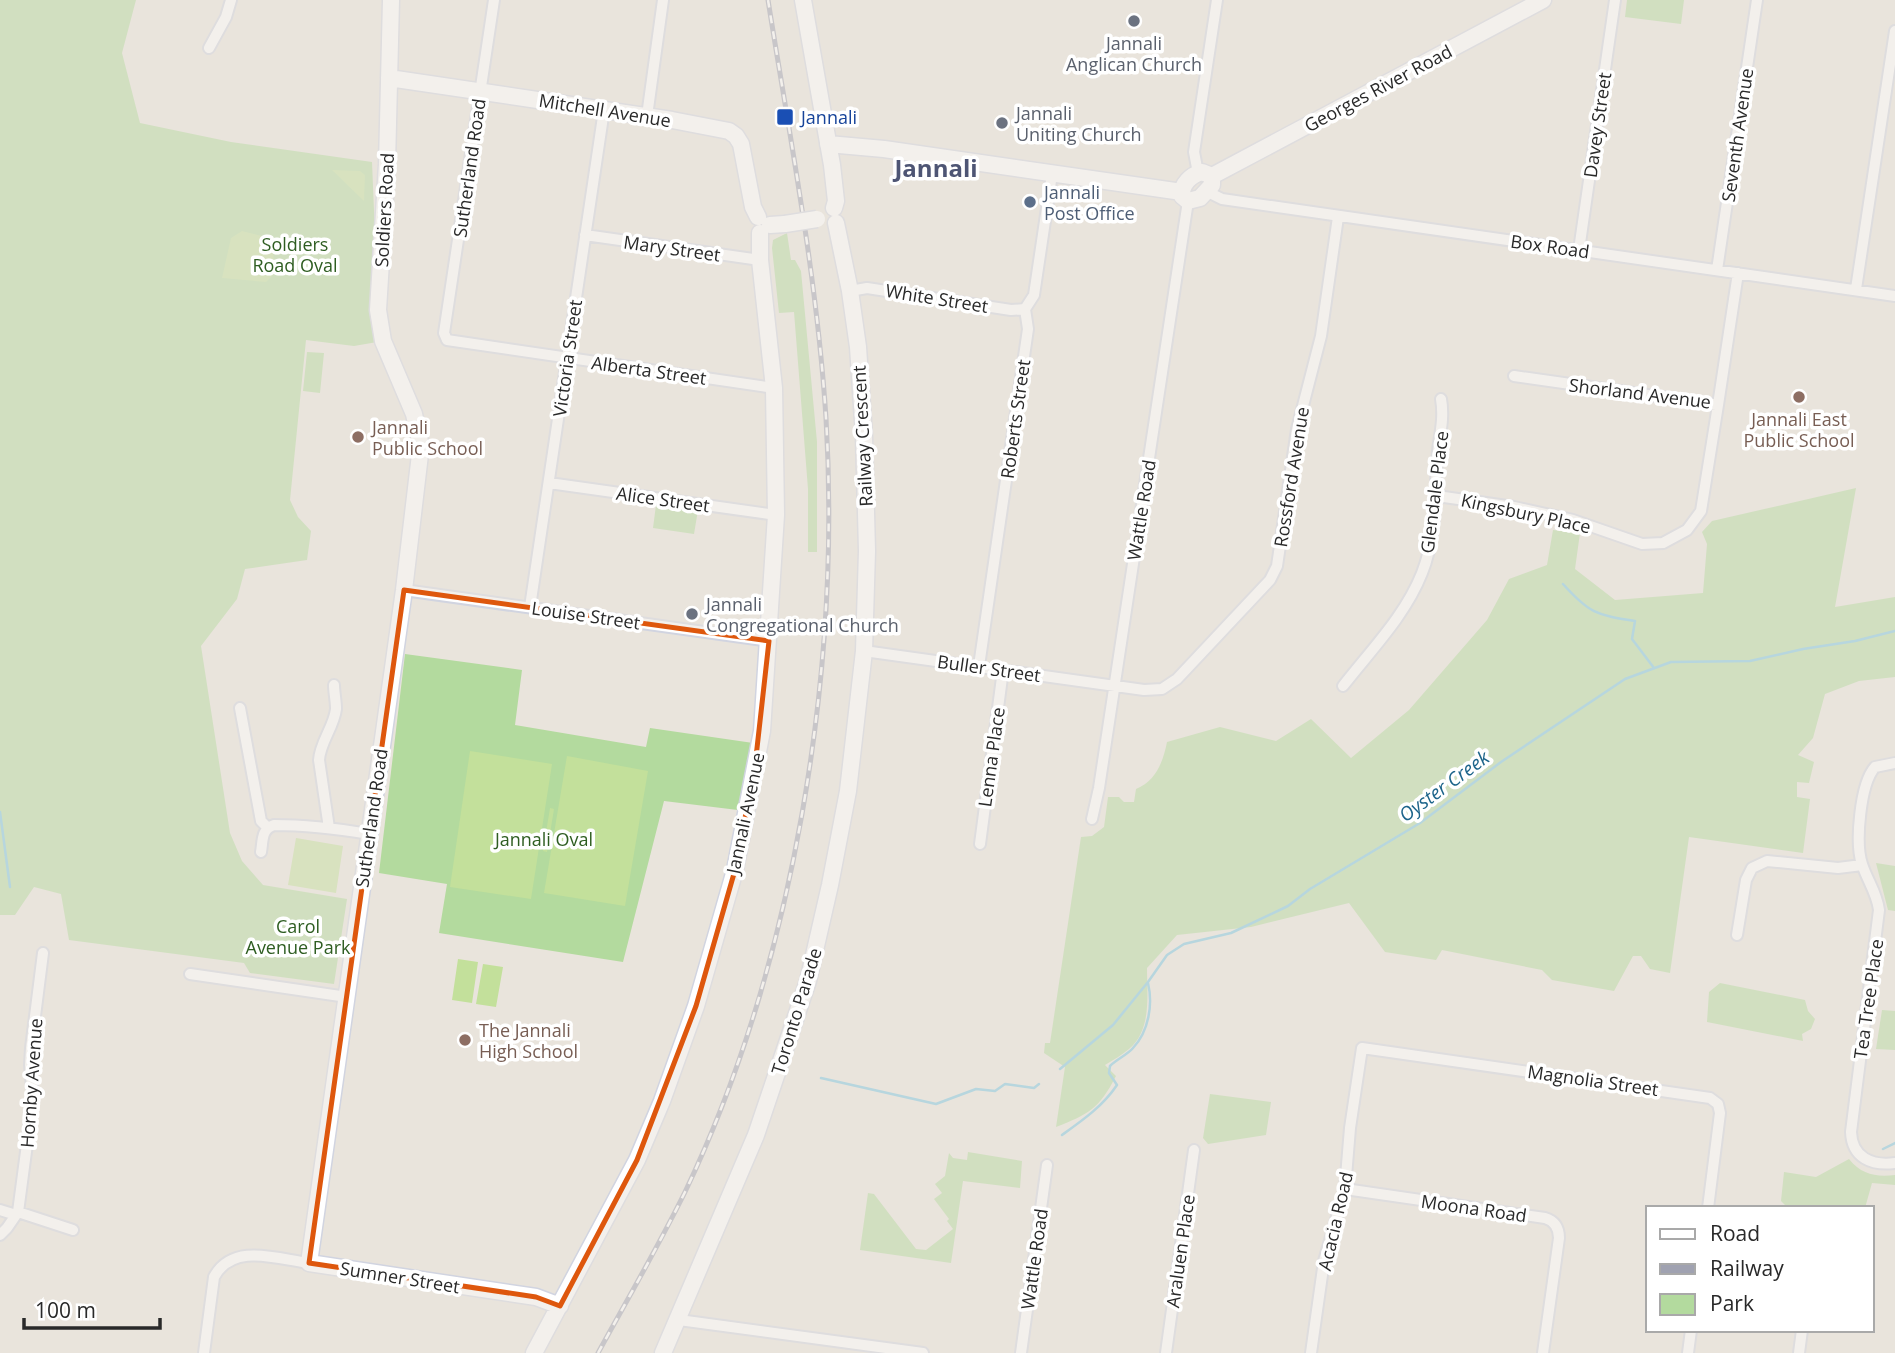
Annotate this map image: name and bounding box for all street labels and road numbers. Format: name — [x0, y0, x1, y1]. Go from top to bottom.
street label: Georges River Road — [1300, 39, 1456, 137]
street label: Seventh Avenue — [1716, 67, 1758, 203]
street label: Davey Street — [1578, 71, 1616, 179]
street label: Mitchell Avenue — [537, 88, 673, 132]
street label: Sutherland Road — [447, 97, 491, 239]
street label: Soldiers Road — [369, 152, 399, 268]
street label: Mary Street — [622, 229, 722, 267]
street label: Box Road — [1509, 229, 1591, 263]
street label: White Street — [884, 278, 990, 318]
street label: Victoria Street — [547, 298, 587, 418]
street label: Alberta Street — [590, 350, 708, 390]
street label: Roberts Street — [995, 358, 1035, 480]
street label: Railway Crescent — [846, 365, 878, 507]
street label: Shorland Avenue — [1568, 372, 1712, 414]
street label: Rossford Avenue — [1268, 405, 1314, 549]
street label: Glendale Place — [1415, 429, 1453, 555]
street label: Wattle Road — [1121, 458, 1161, 562]
street label: Alice Street — [615, 481, 711, 517]
street label: Kingsbury Place — [1459, 488, 1593, 538]
street label: Louise Street — [530, 596, 642, 634]
street label: Buller Street — [936, 649, 1042, 687]
street label: Lenna Place — [972, 706, 1010, 808]
street label: Sutherland Road — [349, 747, 393, 889]
street label: Jannali Avenue — [720, 750, 770, 878]
street label: Tea Tree Place — [1848, 937, 1888, 1061]
street label: Toronto Parade — [765, 945, 827, 1077]
street label: Hornby Avenue — [14, 1017, 48, 1149]
street label: Magnolia Street — [1526, 1059, 1660, 1101]
street label: Acacia Road — [1312, 1169, 1358, 1273]
street label: Moona Road — [1420, 1189, 1528, 1227]
street label: Araluen Place — [1160, 1193, 1200, 1309]
street label: Wattle Road — [1015, 1207, 1053, 1311]
street label: Sumner Street — [338, 1256, 462, 1298]

